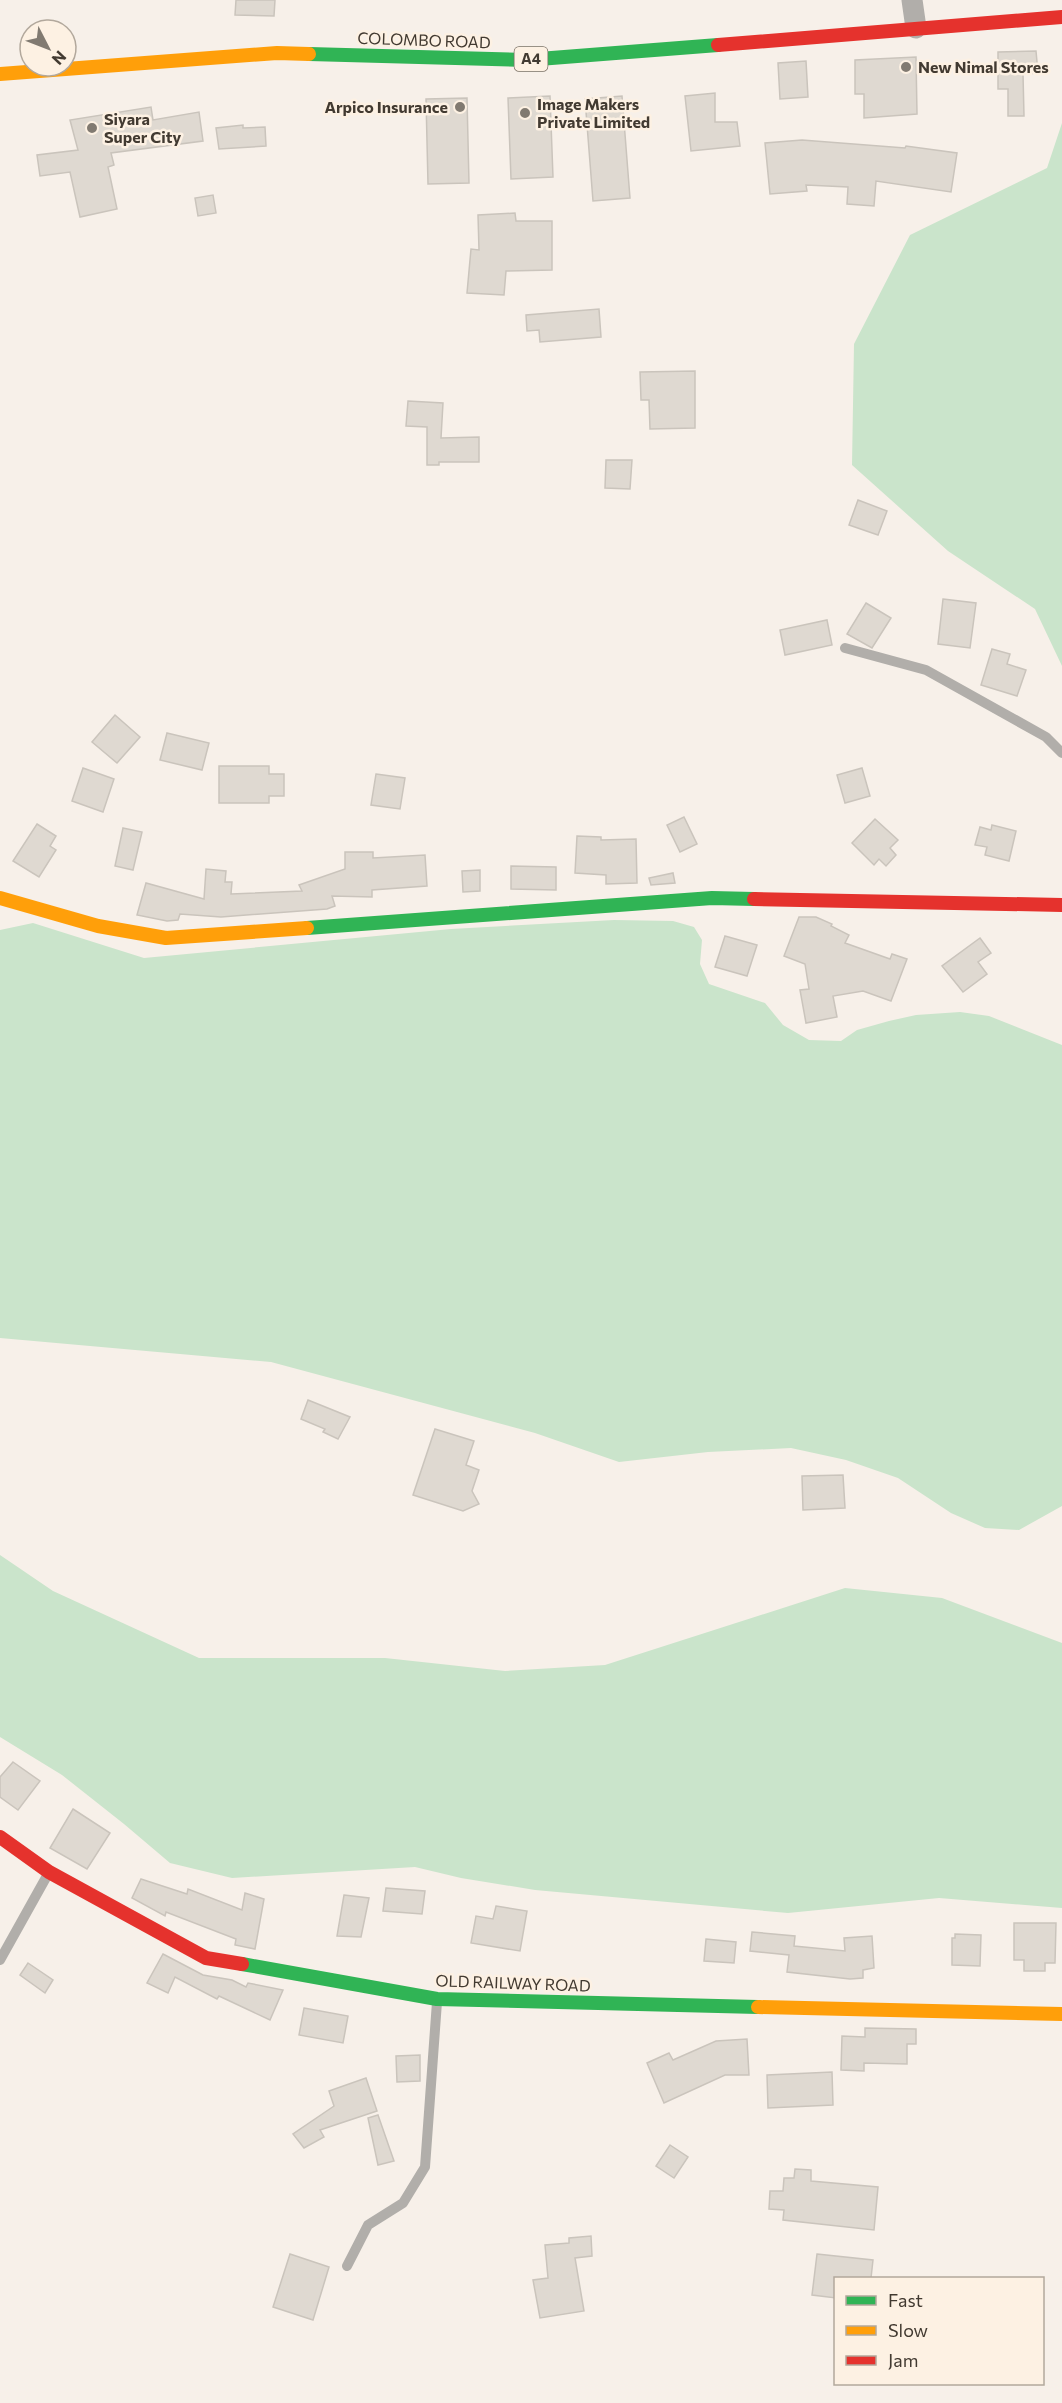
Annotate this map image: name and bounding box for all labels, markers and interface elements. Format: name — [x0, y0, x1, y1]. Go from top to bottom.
north arrow — [18, 18, 78, 78]
street label: COLOMBO ROAD — [357, 28, 491, 51]
road number: A4 — [514, 47, 548, 71]
text: N — [48, 48, 71, 69]
place label: New Nimal Stores — [918, 57, 1049, 76]
marker: New Nimal Stores — [899, 60, 913, 74]
place label: Image Makers Private Limited — [537, 94, 650, 131]
place label: Arpico Insurance — [324, 97, 448, 116]
marker: Arpico Insurance — [453, 100, 467, 114]
marker: Image Makers Private Limited — [518, 106, 532, 120]
place label: Siyara Super City — [104, 109, 181, 146]
marker: Siyara Super City — [85, 121, 99, 135]
street label: OLD RAILWAY ROAD — [435, 1970, 591, 1995]
legend — [834, 2277, 1044, 2385]
text: Fast — [888, 2289, 923, 2311]
text: Slow — [888, 2319, 928, 2341]
text: Jam — [888, 2349, 918, 2371]

